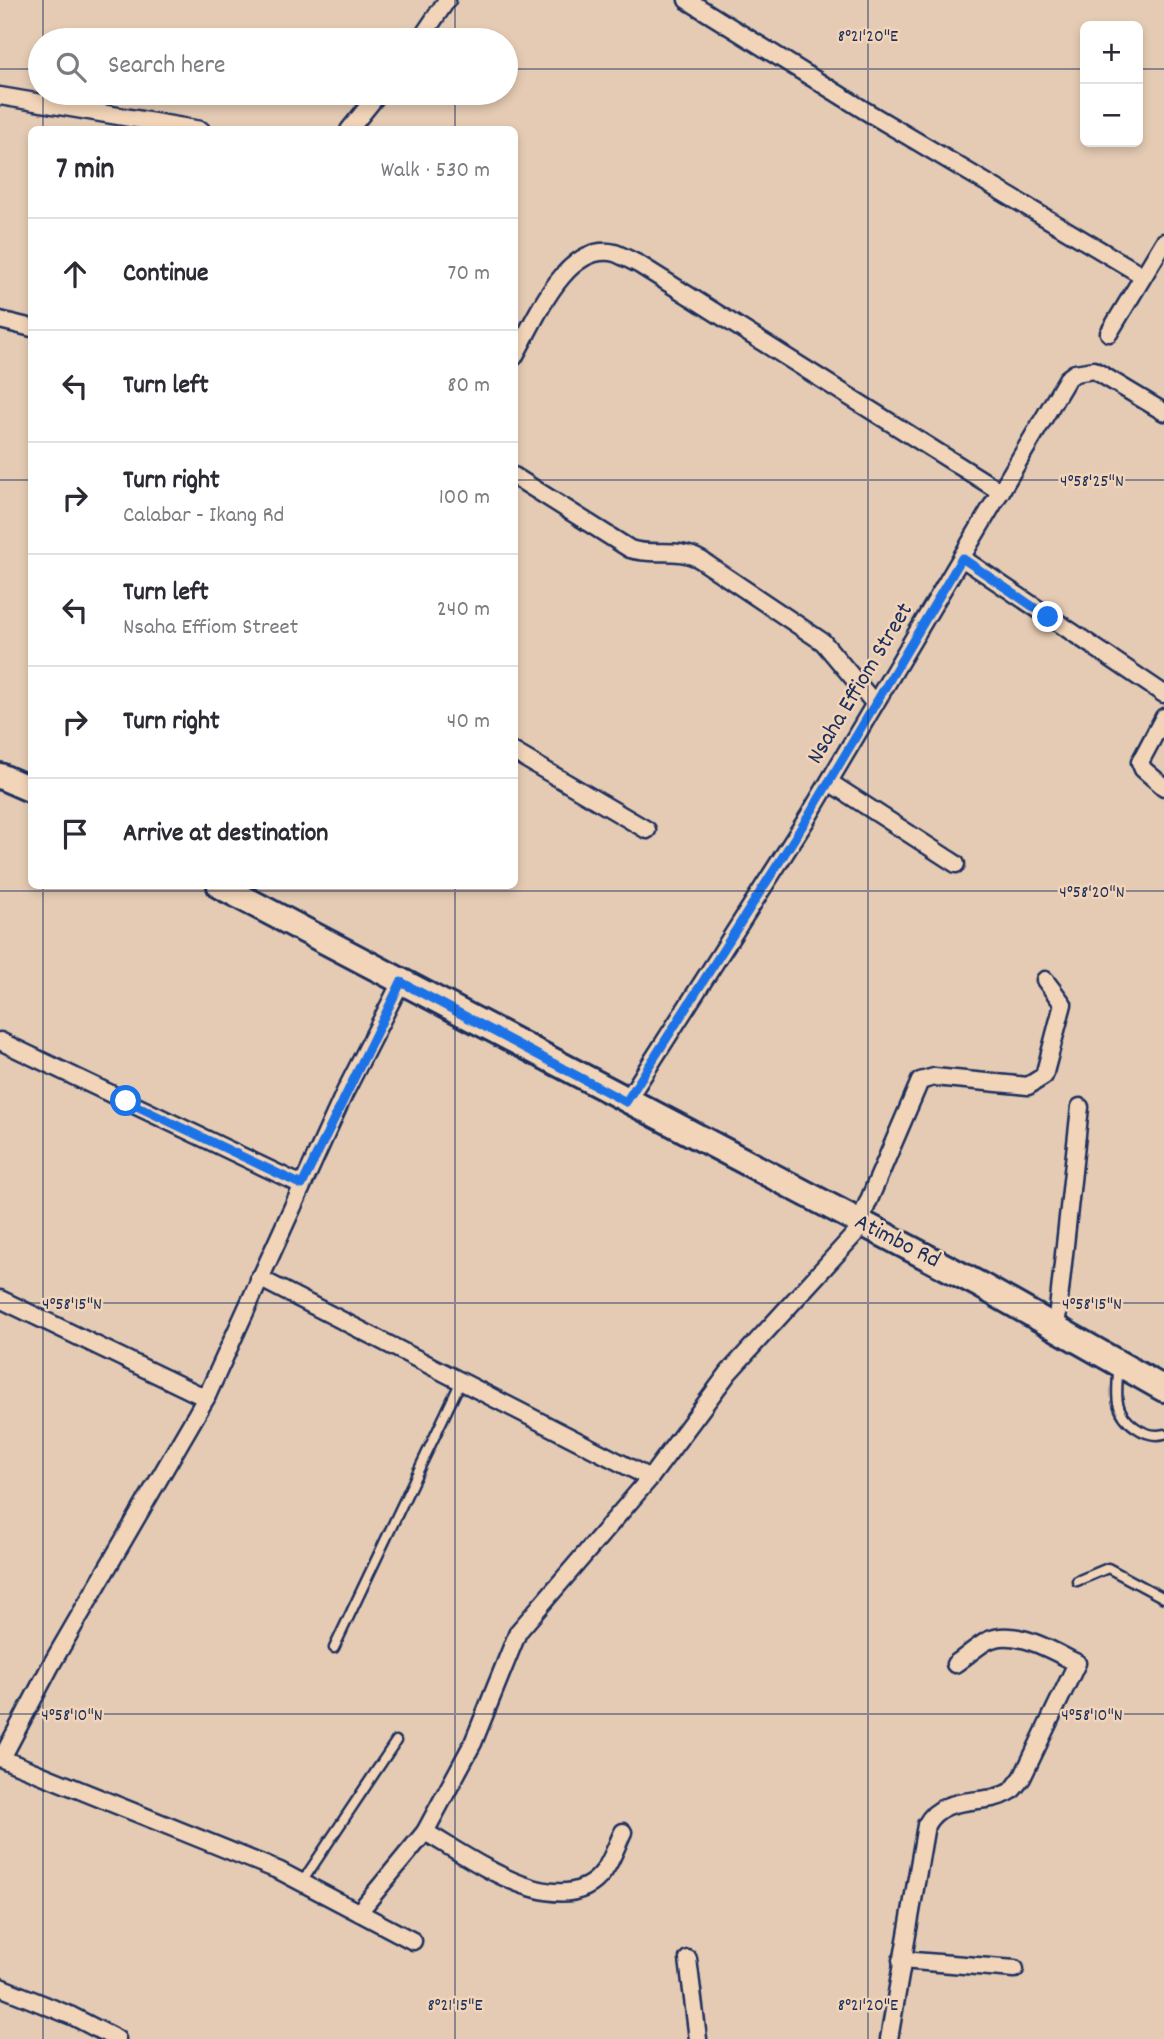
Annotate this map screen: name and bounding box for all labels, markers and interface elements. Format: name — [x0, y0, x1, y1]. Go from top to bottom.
map controls — [1080, 21, 1143, 147]
button: + — [1080, 21, 1143, 84]
text: 8°21'20"E — [838, 25, 898, 50]
search box — [28, 28, 518, 105]
icon: search — [52, 48, 90, 86]
text: Search here — [108, 48, 226, 85]
button: − — [1080, 84, 1143, 147]
text: 7 min — [56, 150, 114, 193]
text: Walk · 530 m — [381, 155, 490, 188]
icon: ahead — [56, 255, 94, 293]
text: Continue — [123, 256, 208, 293]
text: 70 m — [448, 258, 490, 291]
icon: left — [56, 367, 94, 405]
text: Turn left — [123, 368, 209, 405]
text: 80 m — [447, 370, 490, 403]
text: Turn right — [123, 463, 220, 500]
text: 4°58'25"N — [1060, 470, 1124, 495]
icon: right — [56, 479, 94, 517]
text: 100 m — [439, 482, 490, 515]
text: Calabar - Ikang Rd — [123, 500, 284, 533]
text: Turn left — [123, 575, 209, 612]
icon: left — [56, 591, 94, 629]
text: 240 m — [437, 594, 490, 627]
street label: Nsaha Effiom Street — [799, 597, 923, 771]
route end — [1032, 601, 1063, 632]
text: Nsaha Effiom Street — [123, 612, 298, 645]
icon: right — [56, 703, 94, 741]
text: Turn right — [123, 704, 220, 741]
text: 40 m — [447, 706, 490, 739]
icon: arrive — [56, 815, 94, 853]
text: Arrive at destination — [123, 816, 328, 853]
text: 4°58'20"N — [1059, 881, 1125, 906]
route start — [110, 1085, 141, 1116]
street label: Atimbo Rd — [848, 1206, 946, 1278]
text: 4°58'15"N — [42, 1293, 102, 1318]
text: 4°58'15"N — [1062, 1293, 1122, 1318]
text: 4°58'10"N — [41, 1704, 103, 1729]
text: 4°58'10"N — [1061, 1704, 1123, 1729]
text: 8°21'15"E — [427, 1994, 483, 2019]
text: 8°21'20"E — [838, 1994, 898, 2019]

